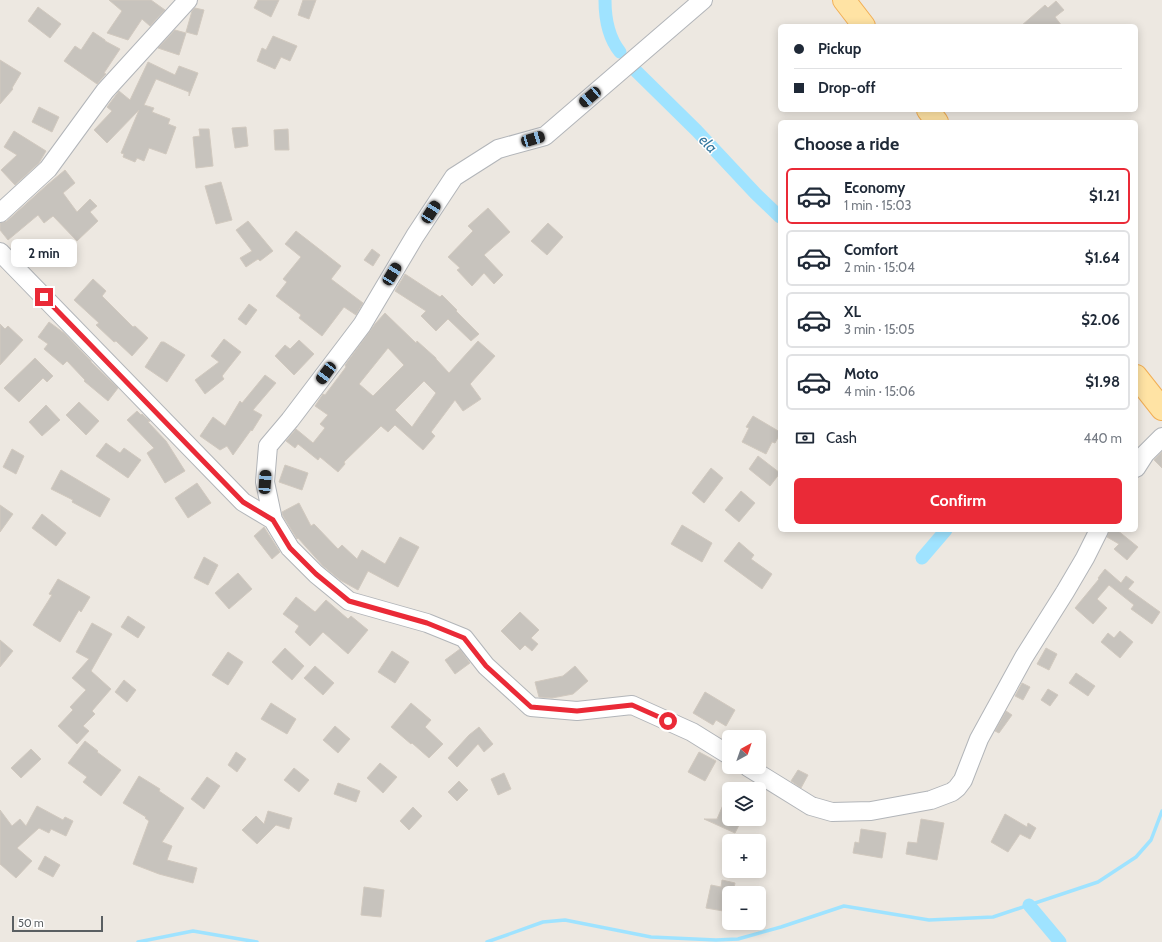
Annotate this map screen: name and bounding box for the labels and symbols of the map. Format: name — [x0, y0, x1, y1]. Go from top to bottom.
car — [577, 85, 603, 109]
car — [520, 130, 546, 148]
water label: ela — [695, 131, 721, 157]
car — [419, 199, 443, 225]
callout: 2 min — [11, 239, 77, 267]
car — [381, 261, 403, 287]
route end — [35, 288, 53, 306]
car — [314, 360, 338, 386]
car — [258, 470, 272, 494]
route start — [659, 712, 677, 730]
north arrow — [722, 730, 766, 774]
scale bar — [12, 914, 103, 933]

